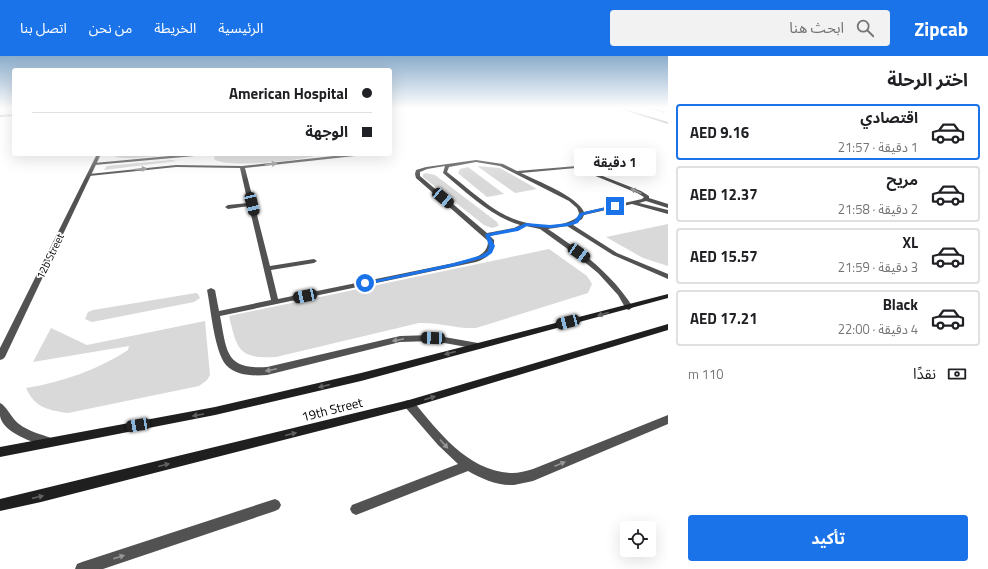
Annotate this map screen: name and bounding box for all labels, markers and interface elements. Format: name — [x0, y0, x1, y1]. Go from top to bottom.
search box — [610, 10, 890, 46]
text: Zipcab — [914, 14, 968, 43]
text: ابحث هنا — [789, 16, 844, 39]
text: اتصل بنا — [20, 17, 67, 38]
text: من نحن — [89, 17, 132, 38]
text: الخريطة — [154, 17, 196, 38]
text: الرئيسية — [218, 17, 263, 38]
icon: search — [854, 17, 876, 39]
text: اختر الرحلة — [887, 66, 968, 93]
text: American Hospital — [229, 82, 348, 105]
text: اقتصادي — [860, 106, 918, 129]
icon: car — [930, 114, 966, 150]
text: الوجهة — [305, 120, 348, 143]
text: AED 9.16 — [690, 121, 749, 144]
text: 1 دقيقة · 21:57 — [838, 137, 918, 157]
callout: 1 دقيقة — [574, 148, 656, 176]
text: 1 دقيقة — [594, 152, 636, 172]
one-way arrow — [265, 161, 277, 167]
one-way arrow — [135, 166, 147, 172]
text: مريح — [886, 168, 918, 191]
icon: car — [930, 176, 966, 212]
text: AED 12.37 — [690, 183, 758, 206]
car — [430, 186, 456, 210]
one-way arrow — [631, 188, 642, 194]
car — [243, 191, 261, 217]
route end — [606, 197, 624, 215]
text: 2 دقيقة · 21:58 — [838, 199, 918, 219]
street label: 12b Street — [32, 230, 68, 281]
text: XL — [902, 231, 918, 254]
icon: car — [930, 238, 966, 274]
car — [566, 241, 592, 265]
text: AED 15.57 — [690, 245, 758, 268]
text: 3 دقيقة · 21:59 — [838, 257, 918, 277]
route start — [356, 274, 374, 292]
car — [292, 288, 318, 304]
text: Black — [883, 293, 918, 316]
icon: car — [930, 300, 966, 336]
text: AED 17.21 — [690, 307, 758, 330]
one-way arrow — [597, 311, 610, 317]
car — [555, 313, 581, 331]
text: 4 دقيقة · 22:00 — [838, 319, 918, 339]
car — [421, 332, 445, 344]
one-way arrow — [392, 337, 404, 343]
one-way arrow — [444, 350, 456, 356]
text: نقدًا — [913, 362, 936, 385]
icon: cash — [946, 363, 968, 385]
text: 110 m — [688, 364, 724, 384]
one-way arrow — [265, 367, 277, 373]
one-way arrow — [318, 383, 331, 389]
street label: 19th Street — [299, 392, 365, 426]
one-way arrow — [424, 395, 436, 401]
one-way arrow — [192, 412, 204, 418]
car — [125, 417, 151, 433]
one-way arrow — [285, 431, 297, 437]
one-way arrow — [440, 438, 449, 449]
one-way arrow — [554, 460, 566, 466]
one-way arrow — [158, 462, 171, 468]
one-way arrow — [32, 493, 44, 499]
button: تأكيد — [688, 515, 968, 561]
map controls — [620, 521, 656, 557]
button: locate — [620, 521, 656, 557]
one-way arrow — [114, 554, 126, 560]

